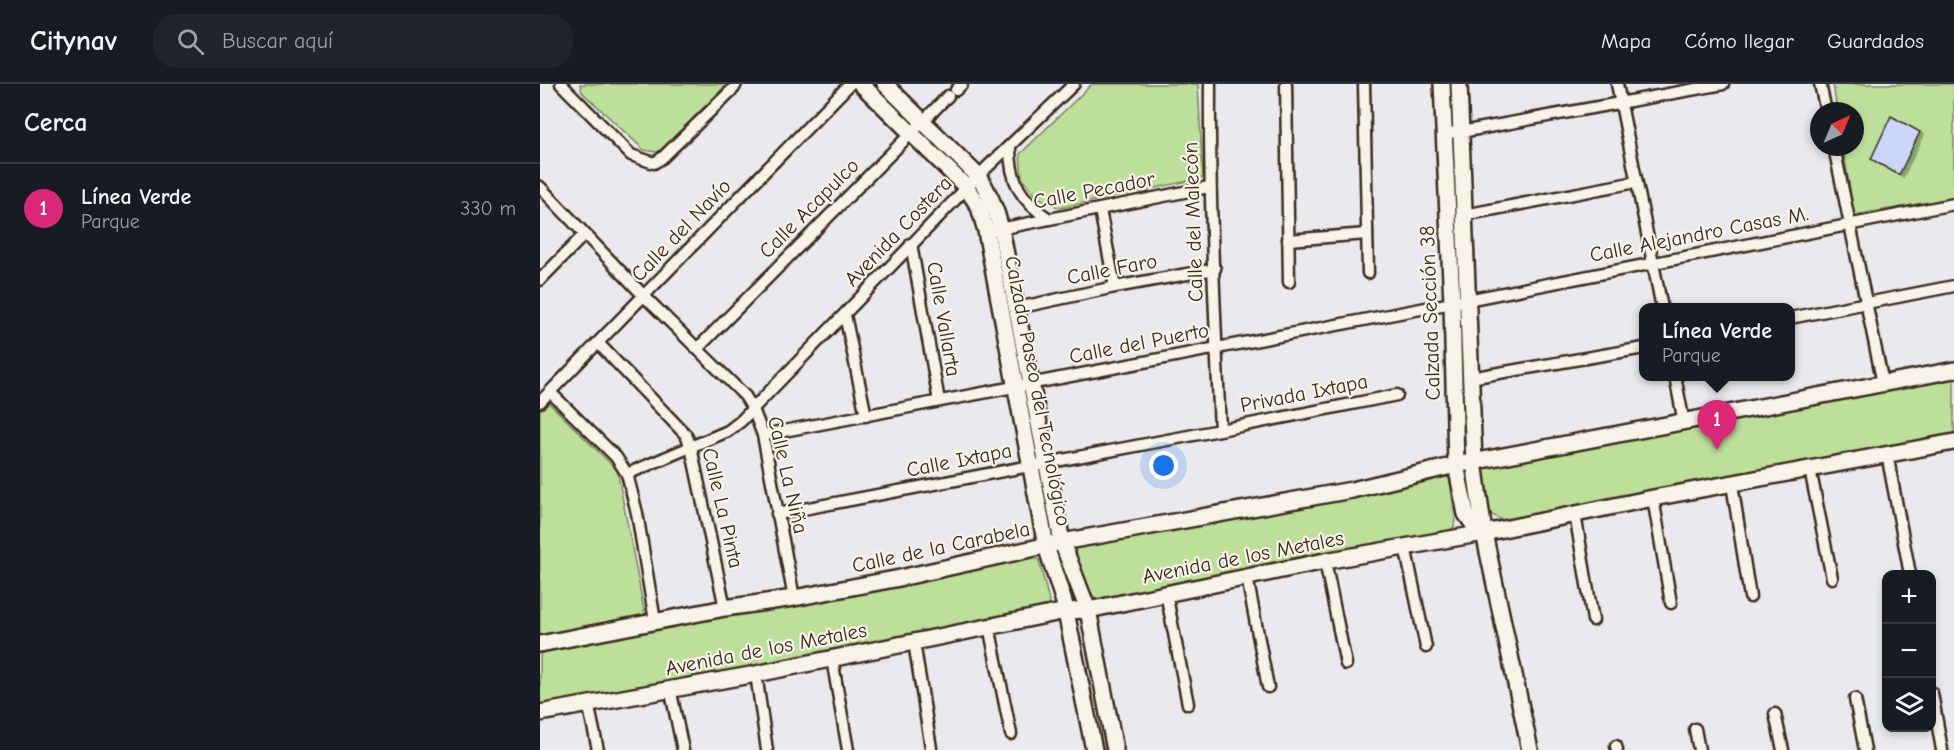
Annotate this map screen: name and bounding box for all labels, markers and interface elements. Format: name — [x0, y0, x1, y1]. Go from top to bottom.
search box — [153, 14, 573, 68]
text: Citynav — [30, 25, 117, 57]
icon: search — [174, 25, 207, 58]
text: Buscar aquí — [222, 28, 333, 54]
text: Mapa — [1601, 29, 1651, 53]
text: Cómo llegar — [1684, 29, 1794, 53]
text: Guardados — [1827, 29, 1924, 53]
north arrow — [1810, 102, 1864, 156]
text: Cerca — [24, 108, 88, 138]
street label: Calle del Malecón — [1178, 142, 1208, 302]
street label: Calle Acapulco — [754, 153, 864, 263]
street label: Calle Pecador — [1031, 166, 1157, 214]
street label: Avenida Costera — [839, 171, 957, 291]
street label: Calle del Navío — [626, 174, 736, 286]
text: Línea Verde — [81, 184, 191, 210]
text: 1 — [40, 197, 47, 220]
text: 330 m — [460, 197, 516, 220]
street label: Calle Alejandro Casas M. — [1588, 201, 1810, 267]
text: Parque — [81, 210, 140, 233]
street label: Calzada Sección 38 — [1415, 225, 1445, 401]
street label: Calle Faro — [1065, 249, 1159, 289]
street label: Calzada Paseo del Tecnológico — [1000, 254, 1076, 528]
street label: Calle Vallarta — [922, 260, 966, 378]
popup — [1639, 303, 1795, 381]
street label: Calle del Puerto — [1067, 318, 1211, 368]
text: Línea Verde — [1662, 318, 1772, 344]
text: Parque — [1662, 344, 1721, 367]
street label: Privada Ixtapa — [1238, 369, 1370, 417]
pin: 1 — [1698, 400, 1736, 450]
street label: Calle La Niña — [763, 414, 813, 536]
street label: Calle Ixtapa — [904, 438, 1014, 482]
street label: Calle La Pinta — [697, 445, 749, 571]
your location — [1149, 451, 1178, 480]
street label: Calle de la Carabela — [850, 516, 1032, 578]
street label: Avenida de los Metales — [1140, 526, 1346, 588]
map controls — [1882, 570, 1936, 732]
button: + — [1882, 570, 1936, 624]
street label: Avenida de los Metales — [663, 618, 869, 680]
button: − — [1882, 624, 1936, 678]
button: layers — [1882, 678, 1936, 732]

